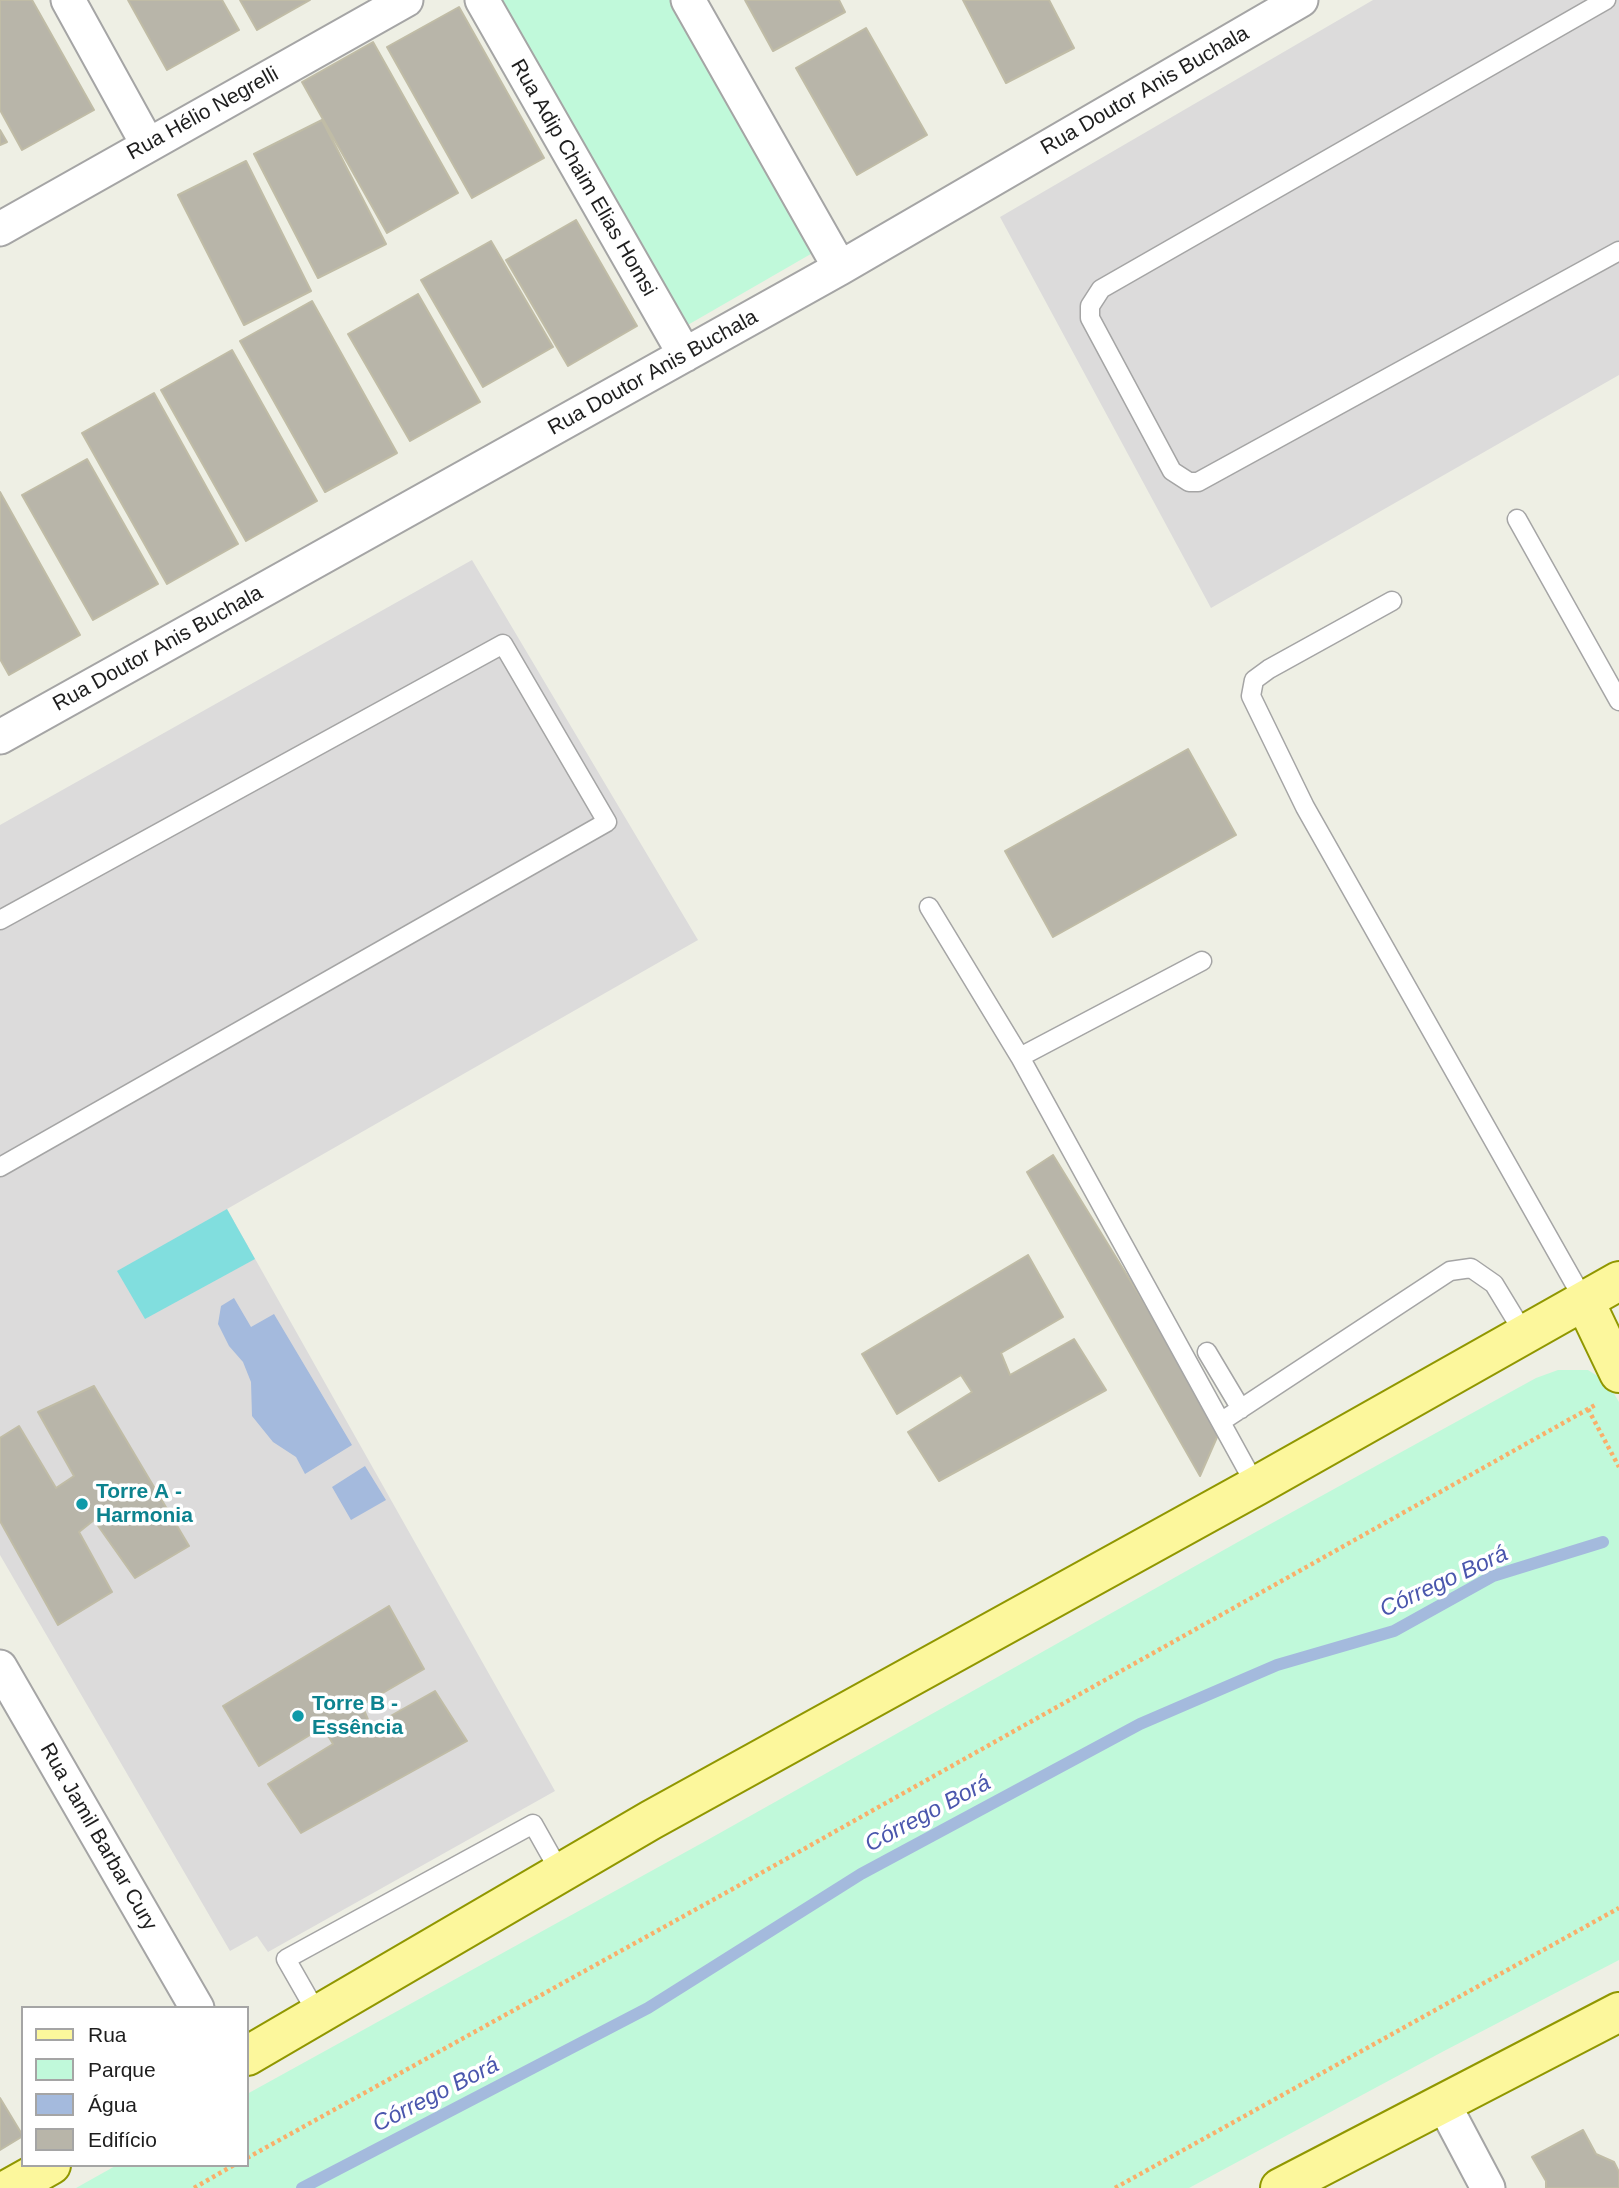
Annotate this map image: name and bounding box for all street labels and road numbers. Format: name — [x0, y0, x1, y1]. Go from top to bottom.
street label: Rua Doutor Anis Buchala — [1037, 21, 1253, 161]
street label: Rua Adip Chaim Elias Homsi — [505, 55, 661, 301]
street label: Rua Hélio Negrelli — [123, 62, 283, 166]
street label: Rua Doutor Anis Buchala — [544, 305, 762, 441]
street label: Rua Doutor Anis Buchala — [49, 581, 267, 717]
street label: Rua Jamil Barbar Cury — [34, 1739, 162, 1935]

